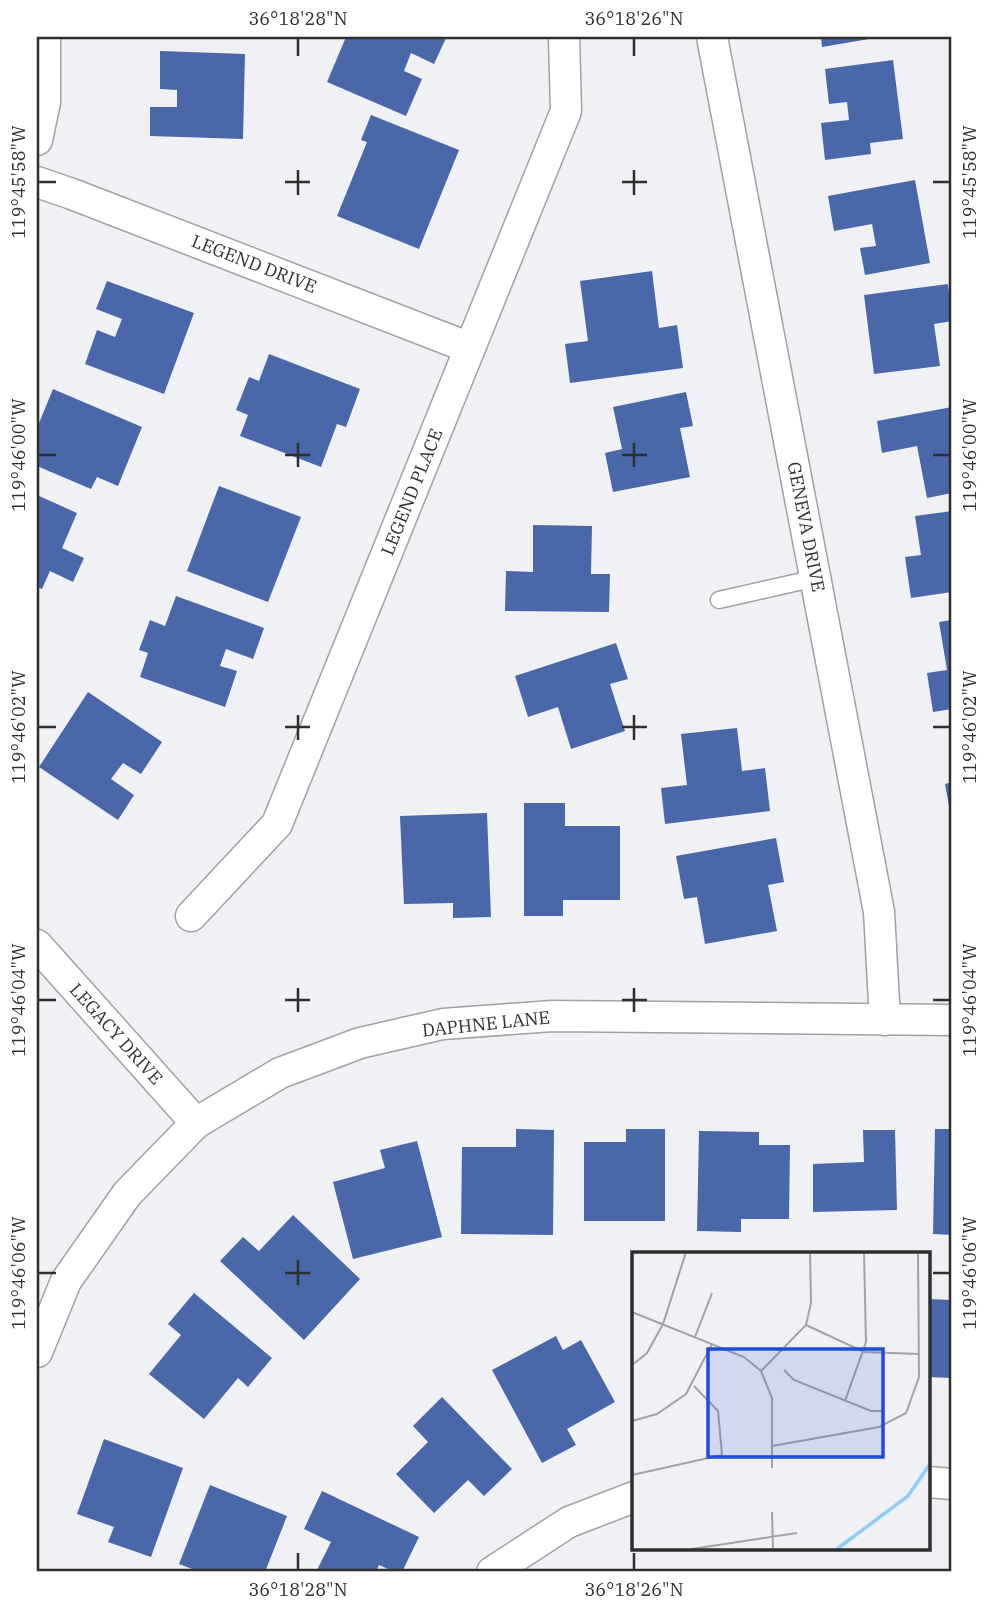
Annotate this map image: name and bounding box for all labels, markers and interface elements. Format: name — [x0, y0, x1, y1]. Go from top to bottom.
text: 36°18'28"N — [249, 7, 348, 30]
text: 36°18'26"N — [585, 7, 684, 30]
text: 119°45'58"W — [7, 125, 30, 239]
text: 119°45'58"W — [958, 125, 981, 239]
street label: LEGEND DRIVE — [188, 229, 320, 298]
text: 119°46'00"W — [7, 398, 30, 512]
text: 119°46'00"W — [958, 398, 981, 512]
street label: LEGEND PLACE — [376, 425, 447, 559]
street label: GENEVA DRIVE — [783, 460, 830, 594]
text: 119°46'02"W — [7, 670, 30, 784]
text: 119°46'02"W — [958, 670, 981, 784]
text: 119°46'04"W — [7, 943, 30, 1057]
text: 119°46'04"W — [958, 943, 981, 1057]
street label: LEGACY DRIVE — [65, 978, 168, 1089]
street label: DAPHNE LANE — [421, 1005, 551, 1042]
text: 119°46'06"W — [7, 1216, 30, 1330]
text: 119°46'06"W — [958, 1216, 981, 1330]
inset map — [632, 1252, 930, 1550]
text: 36°18'28"N — [249, 1578, 348, 1601]
text: 36°18'26"N — [585, 1578, 684, 1601]

